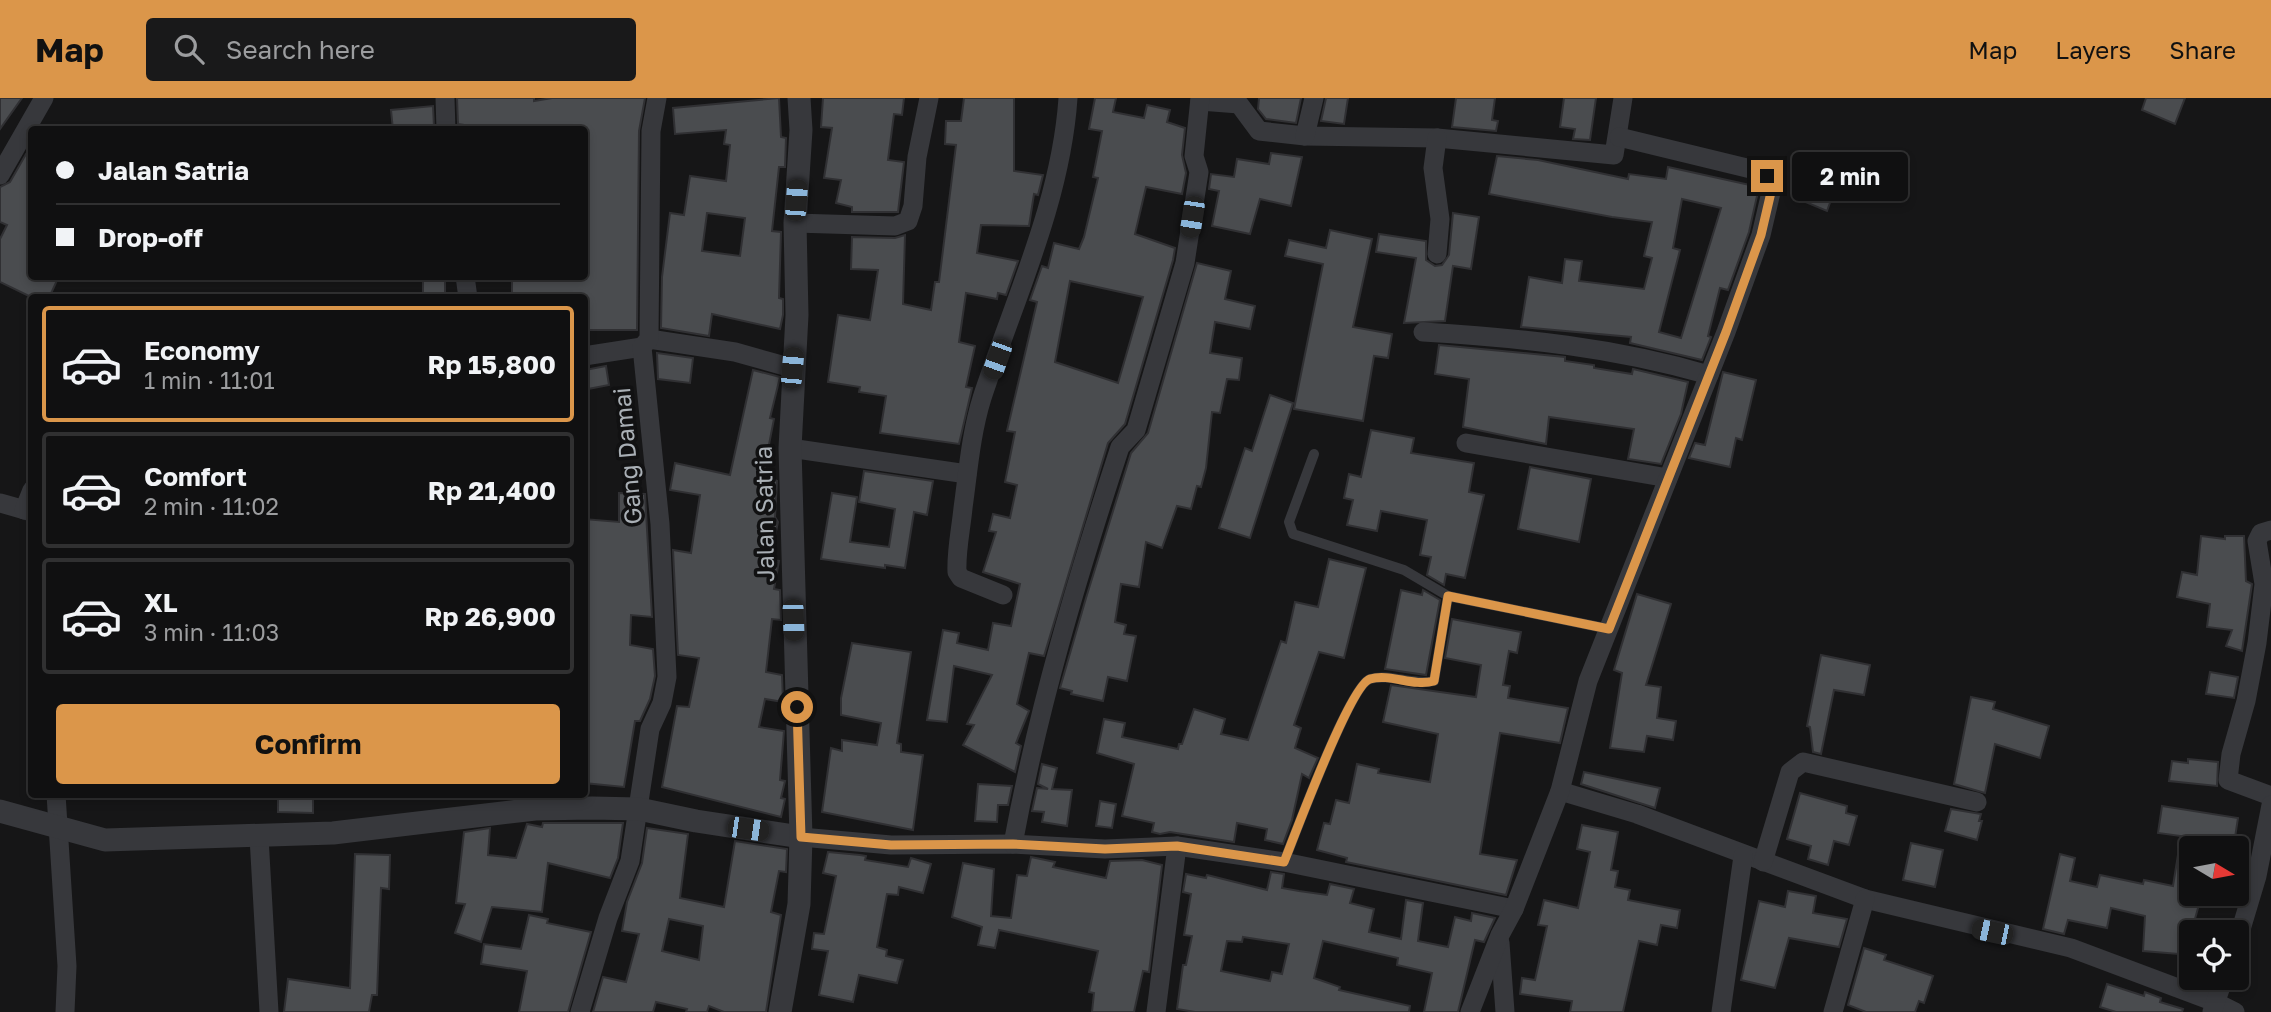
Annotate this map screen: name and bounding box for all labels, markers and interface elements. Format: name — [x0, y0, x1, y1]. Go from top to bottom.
search box — [146, 18, 636, 81]
text: Map — [35, 30, 104, 69]
icon: search — [170, 30, 208, 68]
text: Search here — [226, 34, 375, 65]
text: Map — [1968, 35, 2017, 64]
text: Layers — [2055, 35, 2131, 64]
text: Share — [2169, 35, 2236, 64]
callout: 2 min — [1792, 152, 1907, 200]
text: Jalan Satria — [98, 155, 249, 186]
route end — [1751, 160, 1783, 192]
text: 2 min — [1820, 162, 1880, 190]
car — [785, 178, 808, 222]
car — [1179, 195, 1206, 239]
text: Drop-off — [98, 222, 203, 253]
icon: car — [60, 333, 123, 396]
text: Economy — [144, 335, 260, 366]
car — [980, 336, 1015, 382]
car — [780, 346, 805, 390]
text: Rp 15,800 — [427, 349, 556, 380]
text: 1 min · 11:01 — [144, 366, 275, 394]
street label: Gang Damai — [606, 386, 647, 526]
street label: Jalan Satria — [748, 446, 779, 583]
icon: car — [60, 459, 123, 522]
text: Comfort — [144, 461, 247, 492]
text: Rp 21,400 — [428, 475, 556, 506]
text: 2 min · 11:02 — [144, 492, 279, 520]
icon: car — [60, 585, 123, 648]
text: XL — [144, 587, 178, 618]
car — [782, 599, 805, 641]
text: Rp 26,900 — [424, 601, 556, 632]
text: 3 min · 11:03 — [144, 618, 279, 646]
route start — [781, 691, 813, 723]
button: Confirm — [56, 704, 560, 784]
car — [726, 816, 771, 842]
north arrow — [2179, 836, 2249, 906]
map controls — [2179, 836, 2249, 990]
car — [1970, 917, 2015, 947]
button: locate — [2179, 920, 2249, 990]

